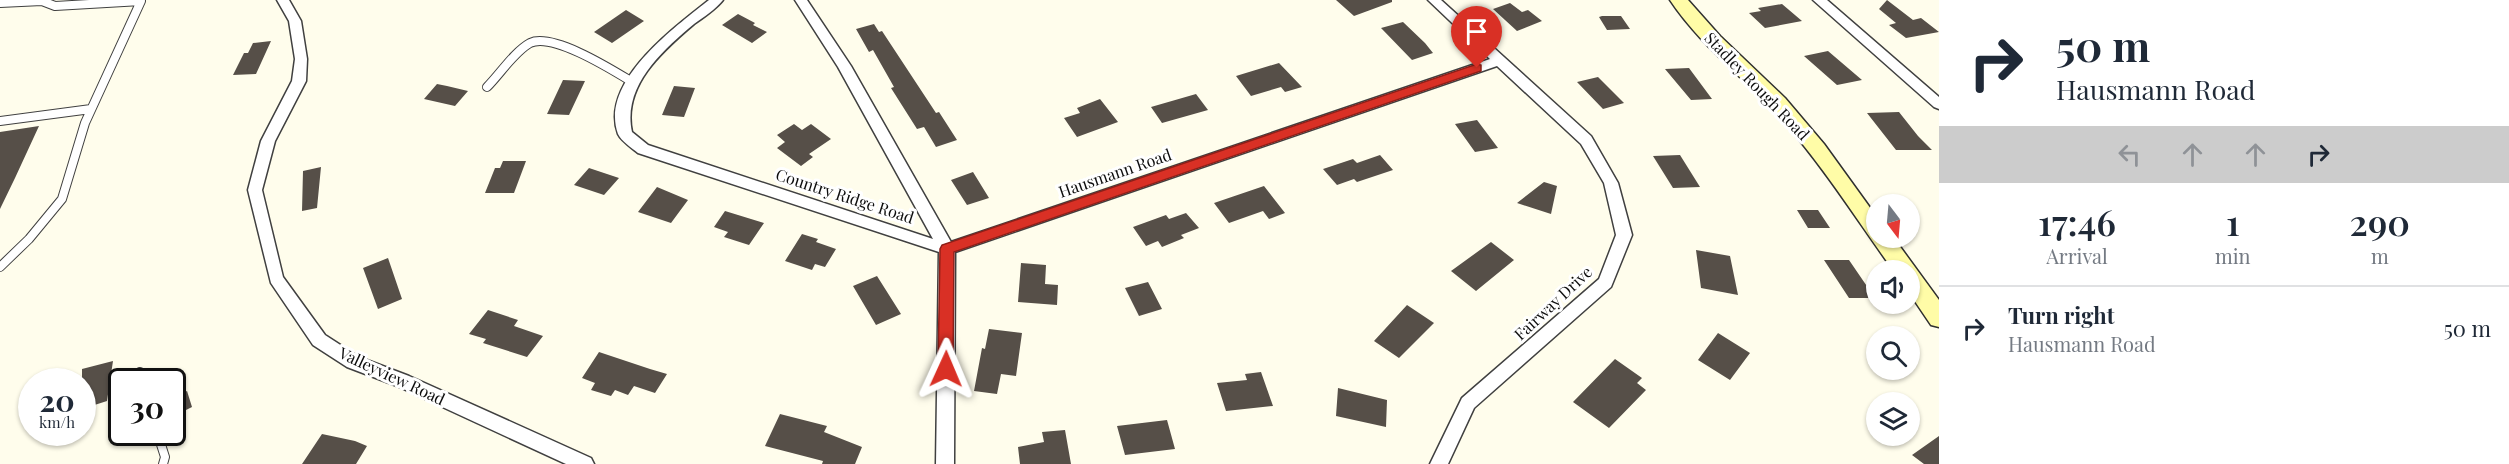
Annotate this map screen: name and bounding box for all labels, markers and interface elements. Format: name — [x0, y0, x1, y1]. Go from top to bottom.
pin — [1451, 6, 1502, 68]
icon: arrive — [1460, 15, 1493, 48]
text: 50 m — [2056, 17, 2150, 73]
icon: right — [1957, 24, 2035, 102]
street label: Stadley Rough Road — [1700, 27, 1814, 144]
text: Hausmann Road — [2056, 71, 2255, 107]
icon: left — [2113, 138, 2146, 171]
icon: ahead — [2176, 138, 2209, 171]
icon: ahead — [2239, 138, 2272, 171]
icon: right — [2302, 138, 2335, 171]
street label: Hausmann Road — [1056, 143, 1174, 202]
street label: Country Ridge Road — [773, 163, 917, 228]
north arrow — [1866, 194, 1920, 248]
map controls — [1866, 194, 1920, 446]
text: 17:46 — [2038, 197, 2116, 245]
text: 1 — [2226, 197, 2240, 245]
text: 290 — [2350, 197, 2410, 245]
text: Arrival — [2046, 242, 2108, 269]
text: min — [2215, 242, 2251, 269]
text: m — [2371, 242, 2389, 269]
button: sound — [1866, 260, 1920, 314]
street label: Fairway Drive — [1509, 261, 1596, 344]
text: Turn right — [2008, 300, 2114, 330]
icon: right — [1957, 312, 1990, 345]
text: 50 m — [2444, 313, 2491, 343]
button: search — [1866, 326, 1920, 380]
text: Hausmann Road — [2008, 330, 2156, 357]
position arrow — [914, 337, 978, 401]
street label: Valleyview Road — [335, 341, 449, 409]
speed limit sign: 30 — [108, 368, 186, 446]
text: 20 — [39, 380, 75, 420]
button: layers — [1866, 392, 1920, 446]
text: km/h — [39, 412, 75, 432]

